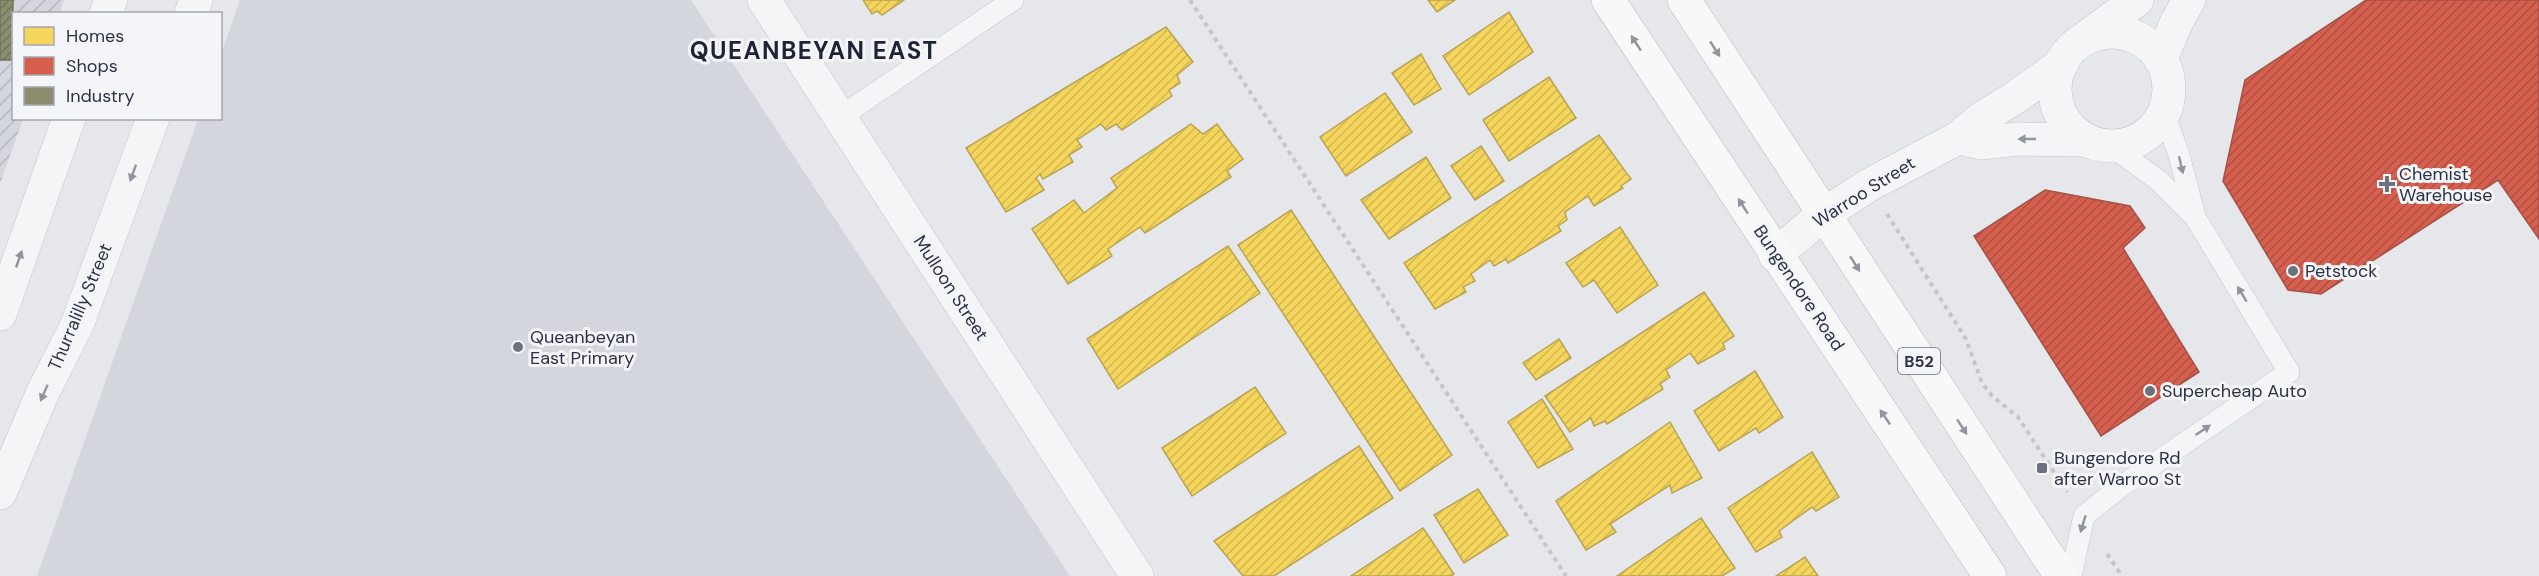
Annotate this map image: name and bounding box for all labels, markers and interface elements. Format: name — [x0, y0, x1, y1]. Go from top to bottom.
legend — [12, 12, 222, 120]
text: Homes — [66, 24, 124, 48]
district label: QUEANBEYAN EAST — [690, 35, 938, 66]
one-way arrow — [1631, 35, 1642, 51]
one-way arrow — [1710, 41, 1721, 57]
text: Shops — [66, 54, 118, 78]
text: Industry — [66, 84, 135, 108]
one-way arrow — [2018, 134, 2037, 144]
street label: Warroo Street — [1808, 151, 1920, 233]
one-way arrow — [2176, 155, 2186, 174]
place label: Chemist Warehouse — [2399, 162, 2492, 207]
one-way arrow — [127, 165, 137, 183]
marker: Chemist Warehouse — [2380, 177, 2394, 191]
one-way arrow — [1738, 198, 1749, 214]
street label: Bungendore Road — [1748, 220, 1850, 356]
street label: Mulloon Street — [908, 231, 994, 345]
street label: Thurralilly Street — [42, 240, 118, 374]
one-way arrow — [15, 250, 25, 268]
one-way arrow — [1849, 256, 1861, 272]
place label: Petstock — [2305, 259, 2377, 283]
marker: Petstock — [2286, 264, 2300, 278]
one-way arrow — [2237, 285, 2247, 302]
place label: Queanbeyan East Primary — [530, 325, 635, 370]
marker: Queanbeyan East Primary — [511, 340, 525, 354]
road number: B52 — [1898, 348, 1940, 374]
place label: Supercheap Auto — [2162, 379, 2307, 403]
one-way arrow — [39, 384, 48, 401]
marker: Supercheap Auto — [2143, 384, 2157, 398]
one-way arrow — [1879, 408, 1890, 425]
one-way arrow — [1957, 419, 1968, 435]
one-way arrow — [2194, 424, 2210, 436]
place label: Bungendore Rd after Warroo St — [2054, 446, 2181, 491]
marker: Bungendore Rd after Warroo St — [2035, 461, 2049, 475]
one-way arrow — [2078, 515, 2088, 533]

